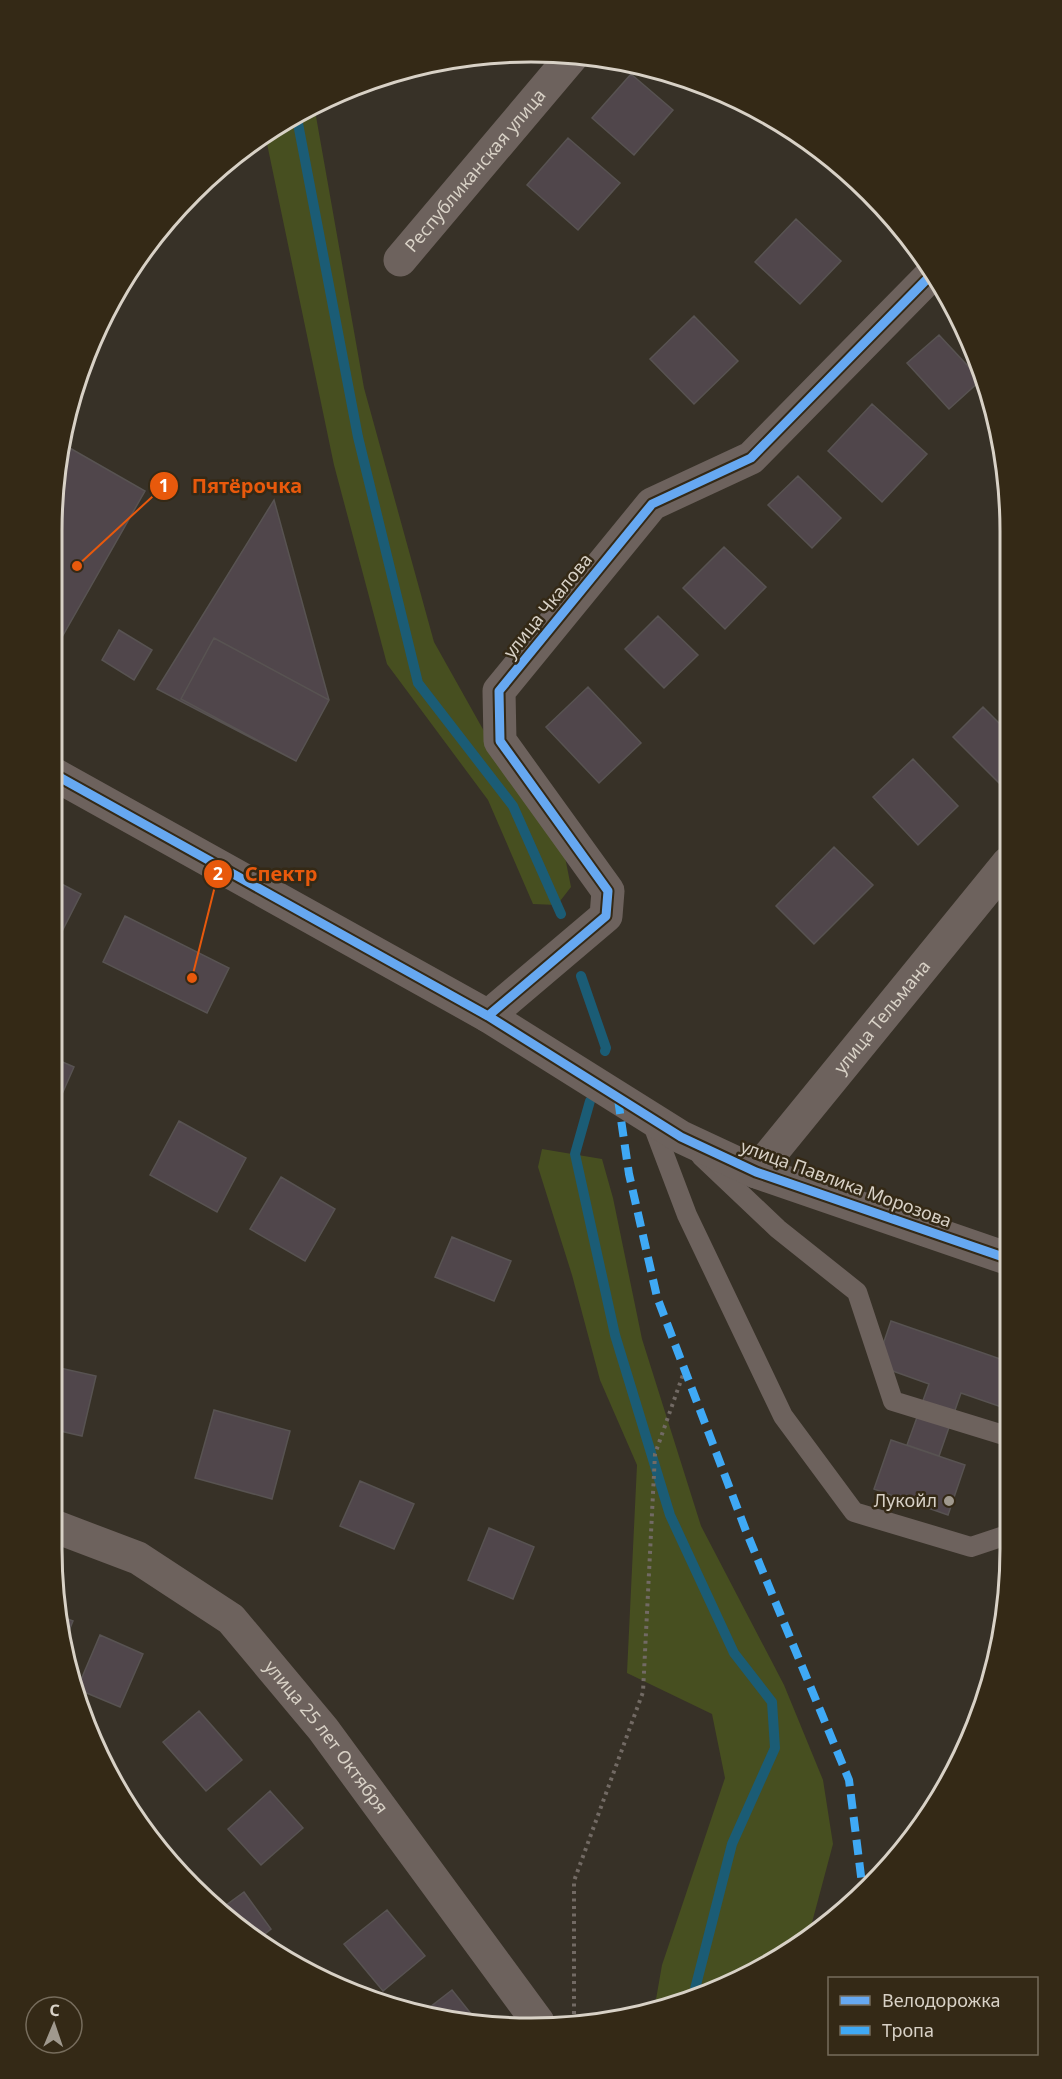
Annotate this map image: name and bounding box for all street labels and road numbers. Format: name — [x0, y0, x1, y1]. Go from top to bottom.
street label: Республиканская улица — [399, 83, 551, 257]
street label: улица Чкалова — [497, 548, 597, 663]
street label: улица Тельмана — [828, 954, 935, 1078]
street label: улица Павлика Морозова — [737, 1134, 955, 1232]
street label: улица 25 лет Октября — [259, 1655, 394, 1818]

